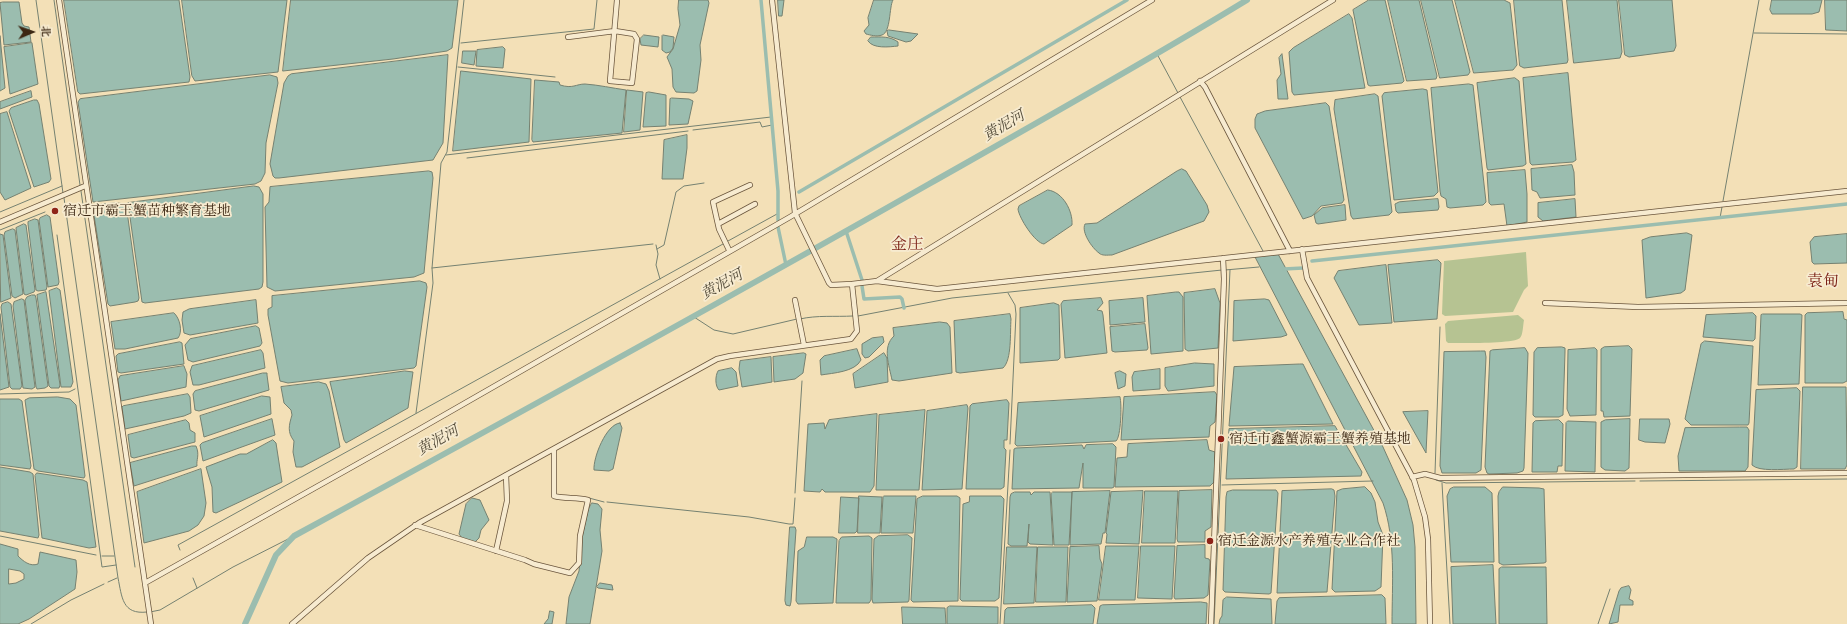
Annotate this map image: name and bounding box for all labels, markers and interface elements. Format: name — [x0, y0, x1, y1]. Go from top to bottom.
north arrow — [12, 12, 52, 52]
text: 北 — [39, 26, 50, 37]
water label: 黄泥河 — [980, 107, 1028, 145]
place label: 宿迁市霸王蟹苗种繁育基地 — [63, 203, 231, 219]
marker: 宿迁市霸王蟹苗种繁育基地 — [50, 206, 60, 216]
district label: 金庄 — [891, 235, 923, 255]
water label: 黄泥河 — [698, 266, 746, 304]
district label: 袁甸 — [1807, 272, 1839, 292]
water label: 黄泥河 — [414, 422, 462, 460]
place label: 宿迁市鑫蟹源霸王蟹养殖基地 — [1229, 431, 1411, 447]
marker: 宿迁市鑫蟹源霸王蟹养殖基地 — [1216, 434, 1226, 444]
place label: 宿迁金源水产养殖专业合作社 — [1218, 533, 1400, 549]
marker: 宿迁金源水产养殖专业合作社 — [1205, 536, 1215, 546]

